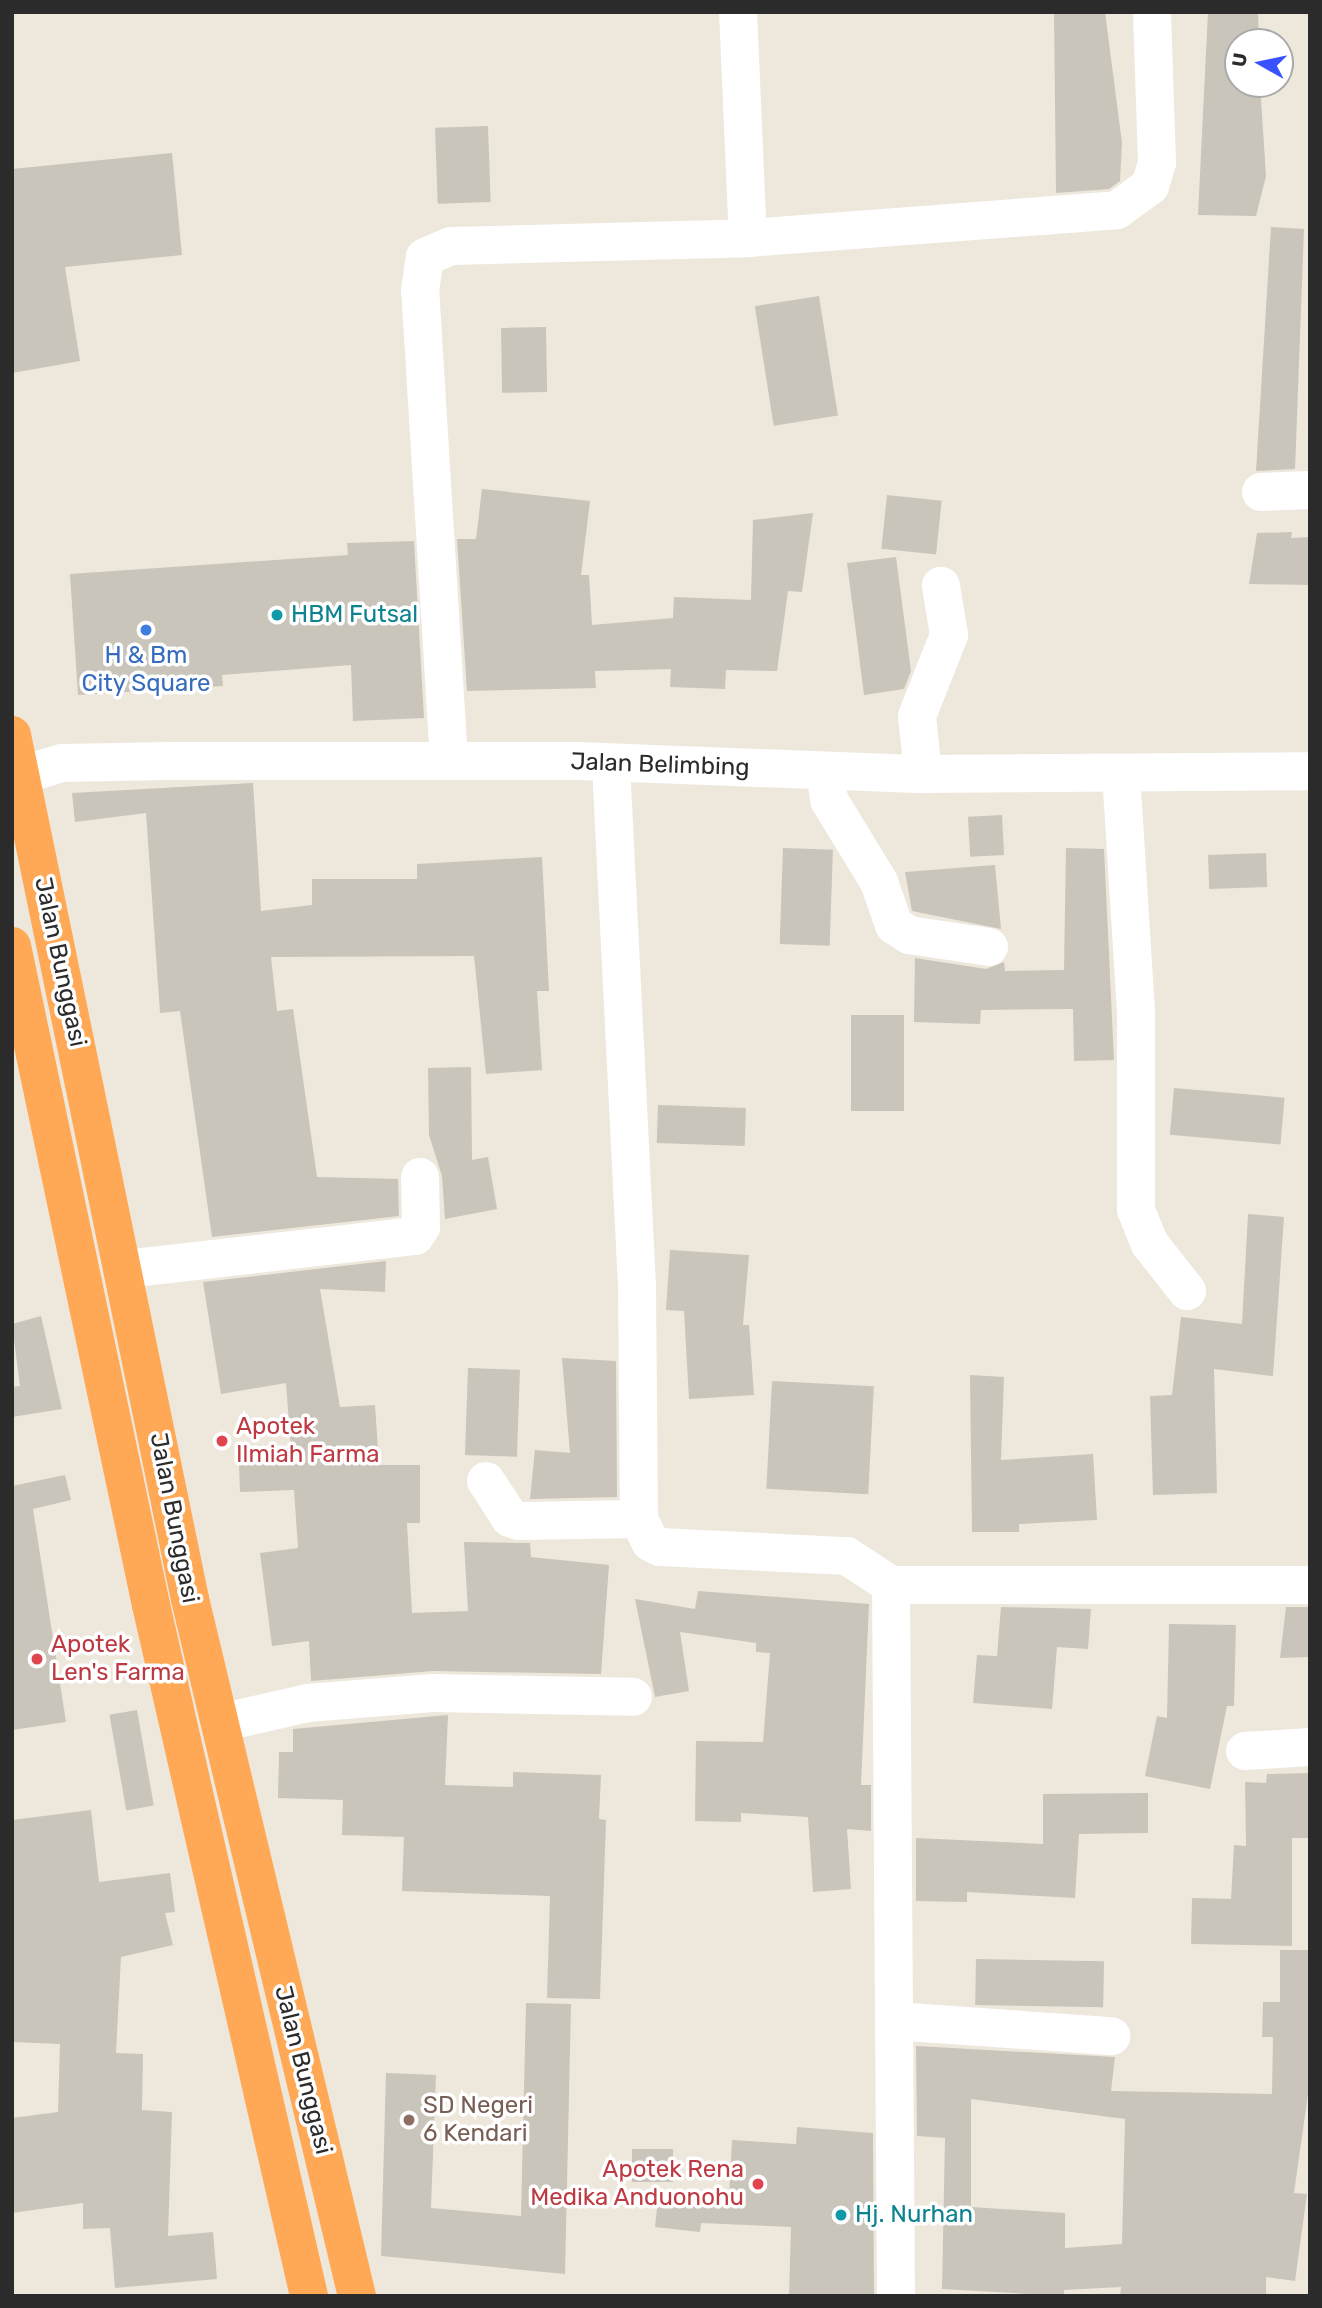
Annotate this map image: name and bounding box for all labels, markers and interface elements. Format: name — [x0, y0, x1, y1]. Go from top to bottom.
north arrow — [1224, 28, 1294, 98]
text: U — [1227, 51, 1252, 69]
place label: HBM Futsal — [291, 601, 418, 629]
marker: HBM Futsal — [269, 607, 285, 623]
marker: H & Bm City Square — [138, 622, 154, 638]
place label: H & Bm City Square — [81, 642, 211, 698]
street label: Jalan Belimbing — [570, 747, 750, 783]
street label: Jalan Bunggasi — [28, 874, 92, 1050]
place label: Apotek Ilmiah Farma — [236, 1413, 380, 1469]
street label: Jalan Bunggasi — [143, 1430, 205, 1606]
marker: Apotek Ilmiah Farma — [214, 1433, 230, 1449]
place label: Apotek Len's Farma — [51, 1631, 185, 1687]
marker: Apotek Len's Farma — [29, 1651, 45, 1667]
street label: Jalan Bunggasi — [268, 1983, 338, 2157]
place label: SD Negeri 6 Kendari — [423, 2092, 533, 2148]
marker: SD Negeri 6 Kendari — [401, 2112, 417, 2128]
place label: Apotek Rena Medika Anduonohu — [530, 2156, 744, 2212]
marker: Apotek Rena Medika Anduonohu — [750, 2176, 766, 2192]
place label: Hj. Nurhan — [855, 2201, 973, 2229]
marker: Hj. Nurhan — [833, 2207, 849, 2223]

